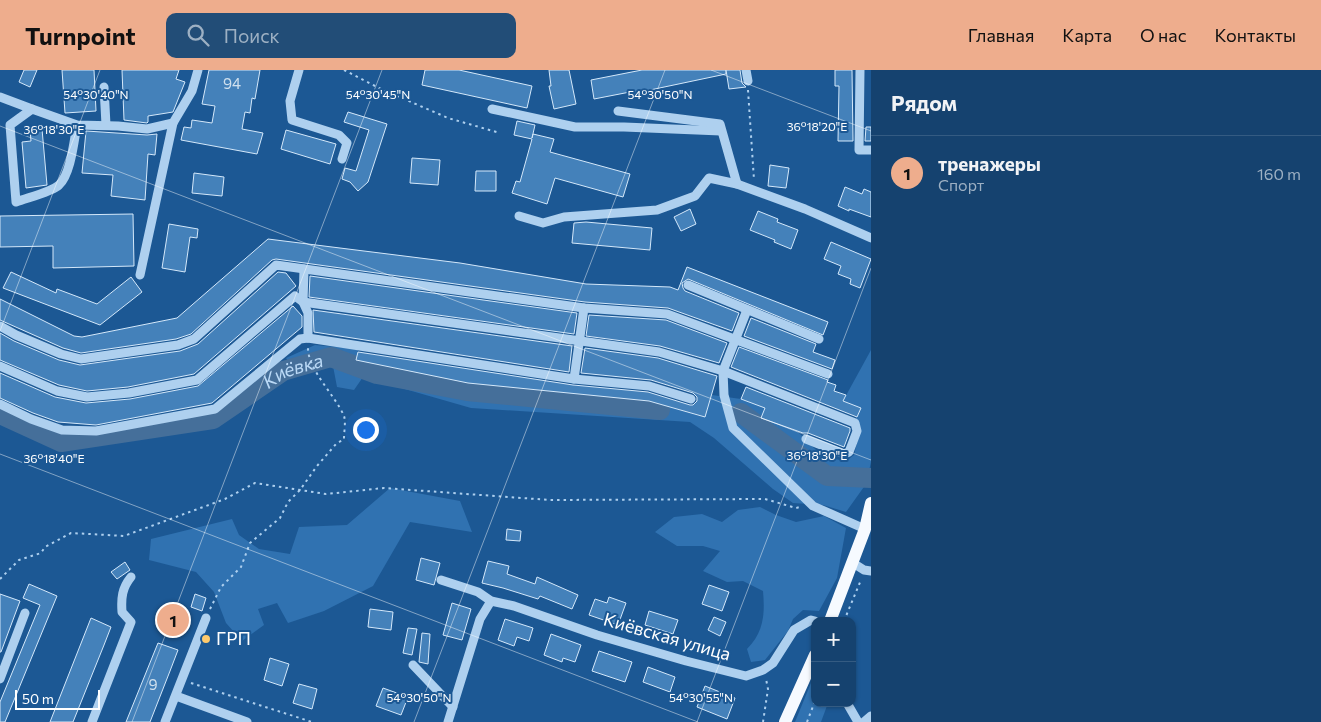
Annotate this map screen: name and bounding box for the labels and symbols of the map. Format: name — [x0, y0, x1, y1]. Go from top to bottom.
house number: 94 — [223, 74, 241, 92]
text: 54°30'40"N — [63, 87, 129, 101]
text: 54°30'45"N — [346, 87, 410, 101]
text: 54°30'50"N — [627, 87, 693, 101]
text: 36°18'20"E — [787, 119, 847, 133]
text: 36°18'30"E — [24, 122, 84, 136]
water label: Киёвка — [258, 348, 326, 393]
your location — [353, 417, 379, 443]
text: 36°18'30"E — [787, 448, 847, 462]
text: 36°18'40"E — [23, 451, 85, 465]
pin: 1 — [157, 601, 189, 639]
street label: Киёвская улица — [601, 607, 733, 665]
place label: ГРП — [216, 627, 251, 649]
marker: ГРП — [200, 633, 212, 645]
house number: 9 — [148, 675, 158, 693]
scale bar — [15, 687, 100, 710]
text: 54°30'50"N — [386, 690, 452, 704]
text: 54°30'55"N — [669, 690, 733, 704]

